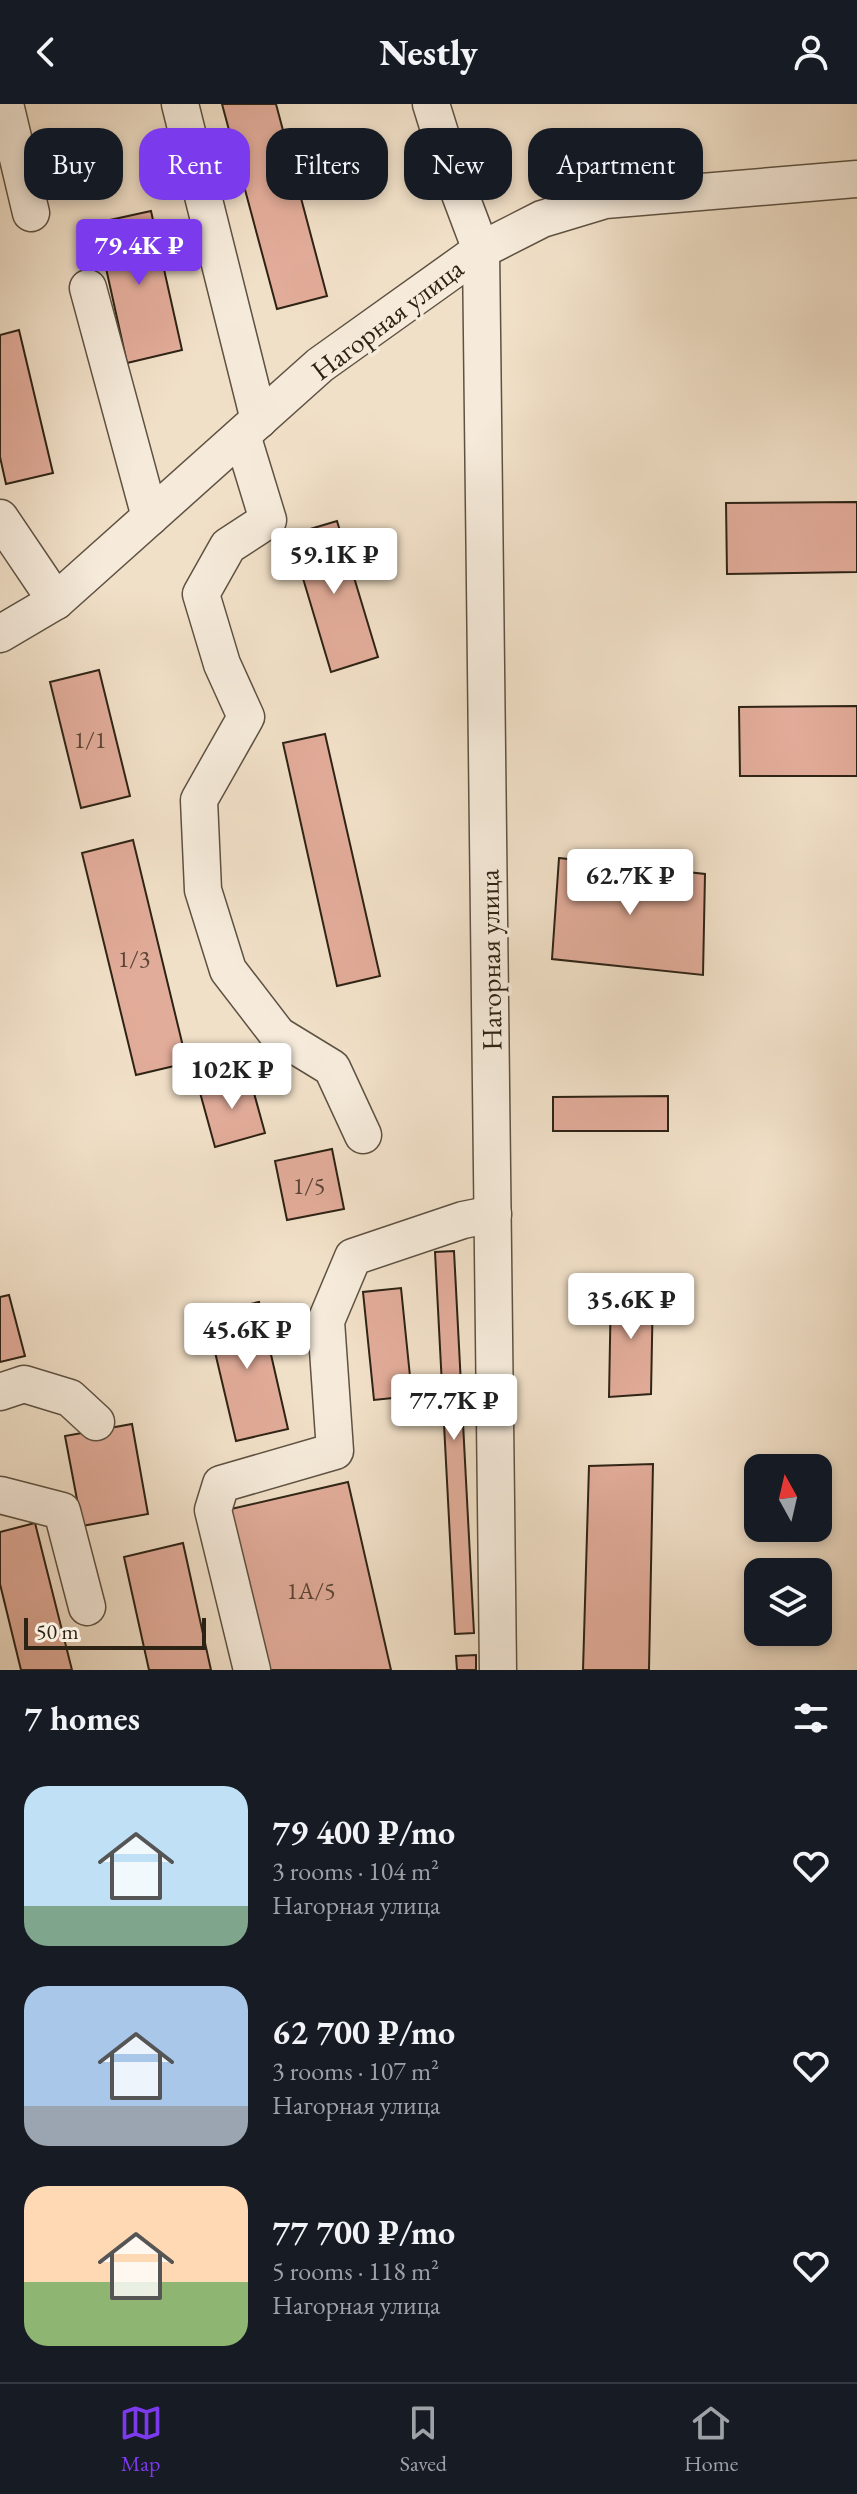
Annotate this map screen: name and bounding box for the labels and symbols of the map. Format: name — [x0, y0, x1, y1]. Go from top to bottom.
pin: 79.4K ₽ — [65, 219, 213, 287]
street label: Нагорная улица — [304, 250, 471, 388]
pin: 59.1K ₽ — [260, 528, 408, 596]
house number: 1/1 — [74, 724, 106, 755]
pin: 62.7K ₽ — [556, 849, 704, 917]
street label: Нагорная улица — [470, 868, 510, 1051]
house number: 1/3 — [118, 943, 150, 974]
pin: 102K ₽ — [167, 1043, 297, 1111]
house number: 1/5 — [293, 1170, 325, 1201]
pin: 35.6K ₽ — [557, 1273, 705, 1341]
pin: 45.6K ₽ — [173, 1303, 321, 1371]
pin: 77.7K ₽ — [380, 1374, 528, 1442]
north arrow — [744, 1454, 832, 1542]
house number: 1А/5 — [286, 1575, 336, 1606]
scale bar — [24, 1614, 206, 1650]

